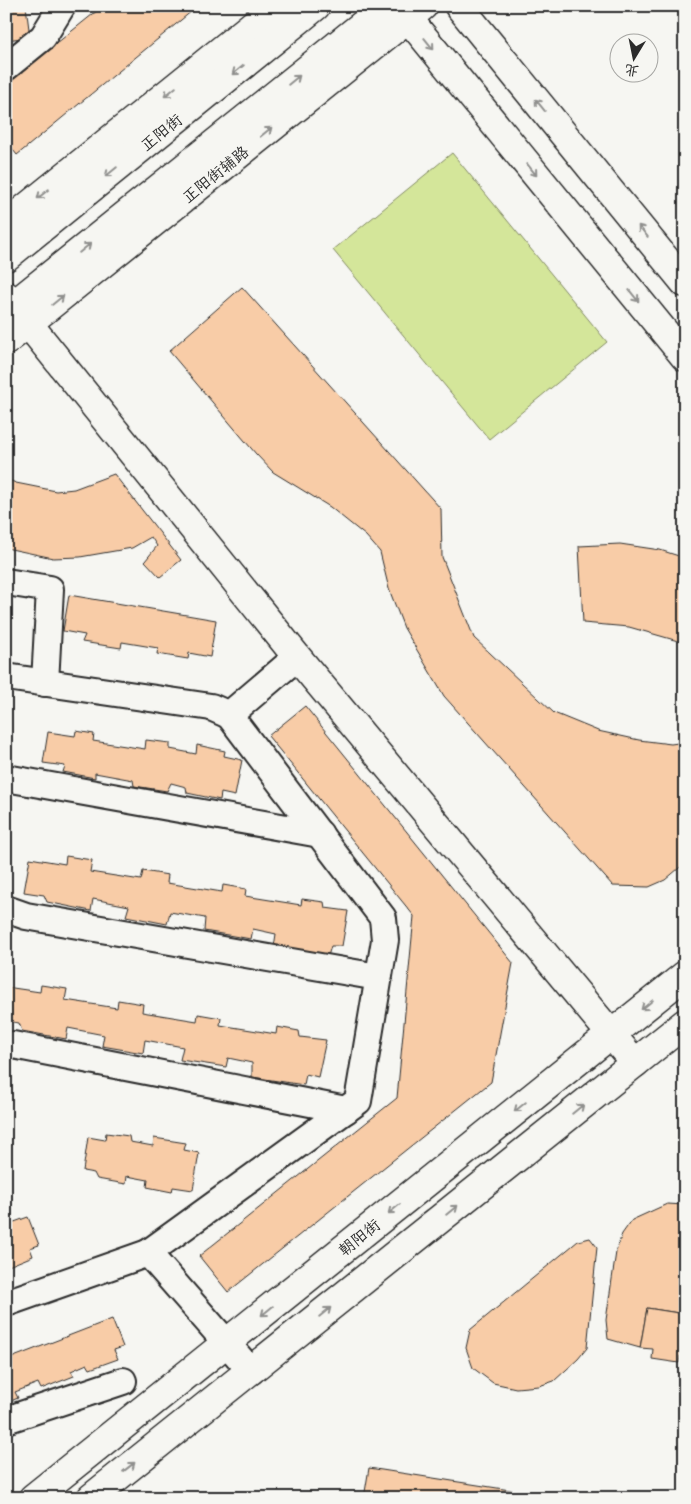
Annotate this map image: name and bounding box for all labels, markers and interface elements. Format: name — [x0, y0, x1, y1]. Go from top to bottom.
north arrow — [608, 32, 658, 82]
one-way arrow — [423, 37, 434, 50]
text: 北 — [623, 57, 641, 84]
one-way arrow — [231, 65, 244, 76]
one-way arrow — [287, 75, 300, 86]
one-way arrow — [164, 87, 177, 98]
one-way arrow — [535, 99, 546, 112]
street label: 正阳街 — [134, 106, 189, 159]
one-way arrow — [260, 127, 273, 138]
street label: 正阳街辅路 — [175, 138, 256, 211]
one-way arrow — [526, 163, 537, 176]
one-way arrow — [105, 167, 118, 178]
one-way arrow — [37, 189, 50, 200]
one-way arrow — [637, 225, 648, 238]
one-way arrow — [78, 243, 91, 254]
one-way arrow — [629, 289, 640, 302]
one-way arrow — [51, 294, 64, 305]
one-way arrow — [641, 1000, 654, 1011]
one-way arrow — [514, 1102, 527, 1113]
one-way arrow — [571, 1103, 584, 1114]
one-way arrow — [387, 1204, 400, 1215]
one-way arrow — [445, 1205, 458, 1216]
street label: 朝阳街 — [332, 1211, 387, 1264]
one-way arrow — [261, 1306, 274, 1317]
one-way arrow — [318, 1306, 331, 1317]
one-way arrow — [122, 1462, 135, 1473]

